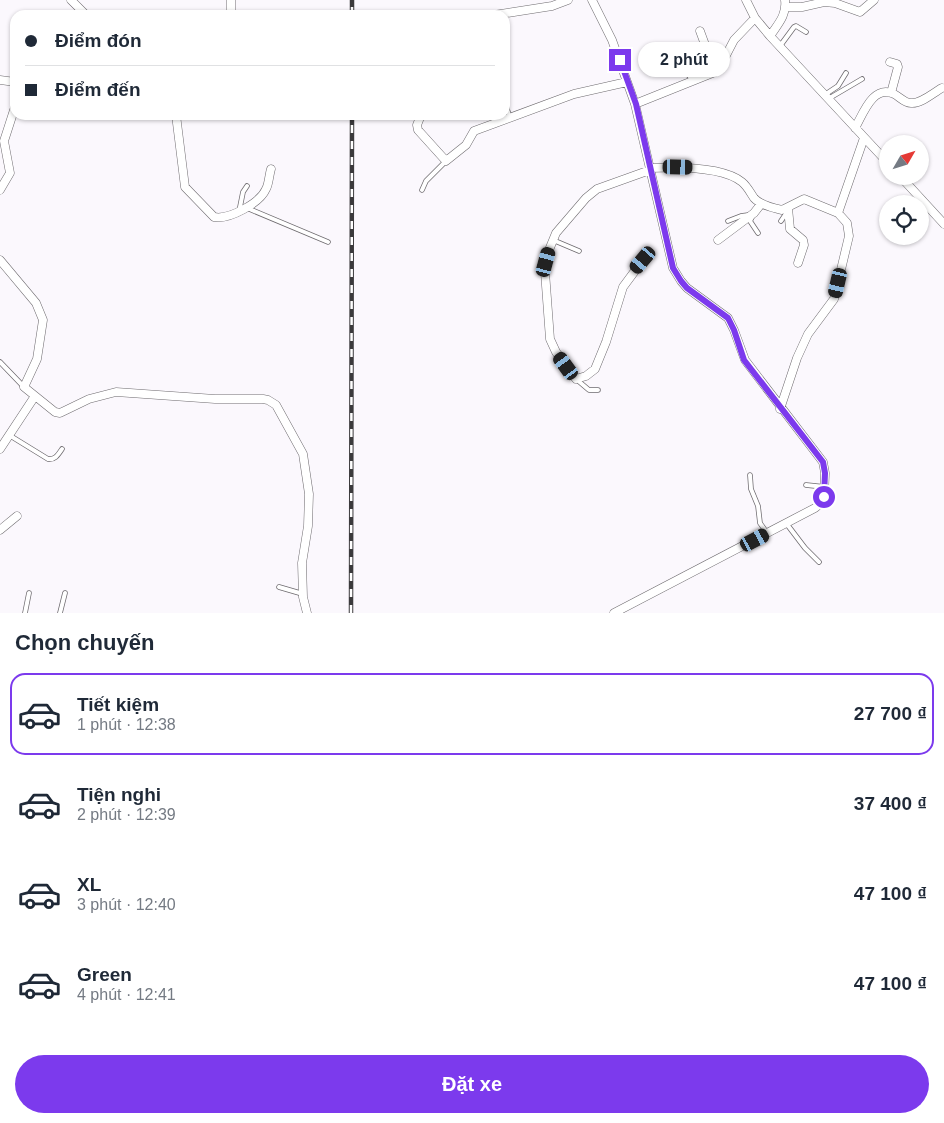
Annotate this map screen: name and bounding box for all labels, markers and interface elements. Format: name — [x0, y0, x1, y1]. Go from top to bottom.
text: Điểm đón — [55, 30, 142, 51]
callout: 2 phút — [638, 42, 730, 78]
route end — [609, 49, 631, 71]
text: 2 phút — [660, 51, 708, 68]
text: Điểm đến — [55, 79, 141, 100]
north arrow — [879, 135, 929, 185]
map controls — [879, 135, 929, 245]
car — [662, 159, 693, 175]
button: locate — [879, 195, 929, 245]
car — [627, 244, 658, 276]
car — [534, 246, 557, 278]
car — [827, 267, 848, 299]
car — [551, 349, 580, 383]
route start — [813, 486, 835, 508]
car — [738, 526, 771, 554]
text: Chọn chuyến — [15, 630, 154, 655]
icon: car — [17, 692, 62, 737]
text: Tiết kiệm — [77, 694, 159, 715]
text: 27 700 ₫ — [854, 703, 927, 724]
text: 1 phút · 12:38 — [77, 716, 176, 733]
icon: car — [17, 782, 62, 827]
text: Tiện nghi — [77, 784, 161, 805]
text: 37 400 ₫ — [854, 793, 927, 814]
text: 2 phút · 12:39 — [77, 806, 176, 823]
icon: car — [17, 872, 62, 917]
text: XL — [77, 874, 101, 895]
text: 47 100 ₫ — [854, 883, 927, 904]
text: 3 phút · 12:40 — [77, 896, 176, 913]
icon: car — [17, 962, 62, 1007]
text: Green — [77, 964, 132, 985]
text: 47 100 ₫ — [854, 973, 927, 994]
text: 4 phút · 12:41 — [77, 986, 176, 1003]
button: Đặt xe — [15, 1055, 929, 1113]

